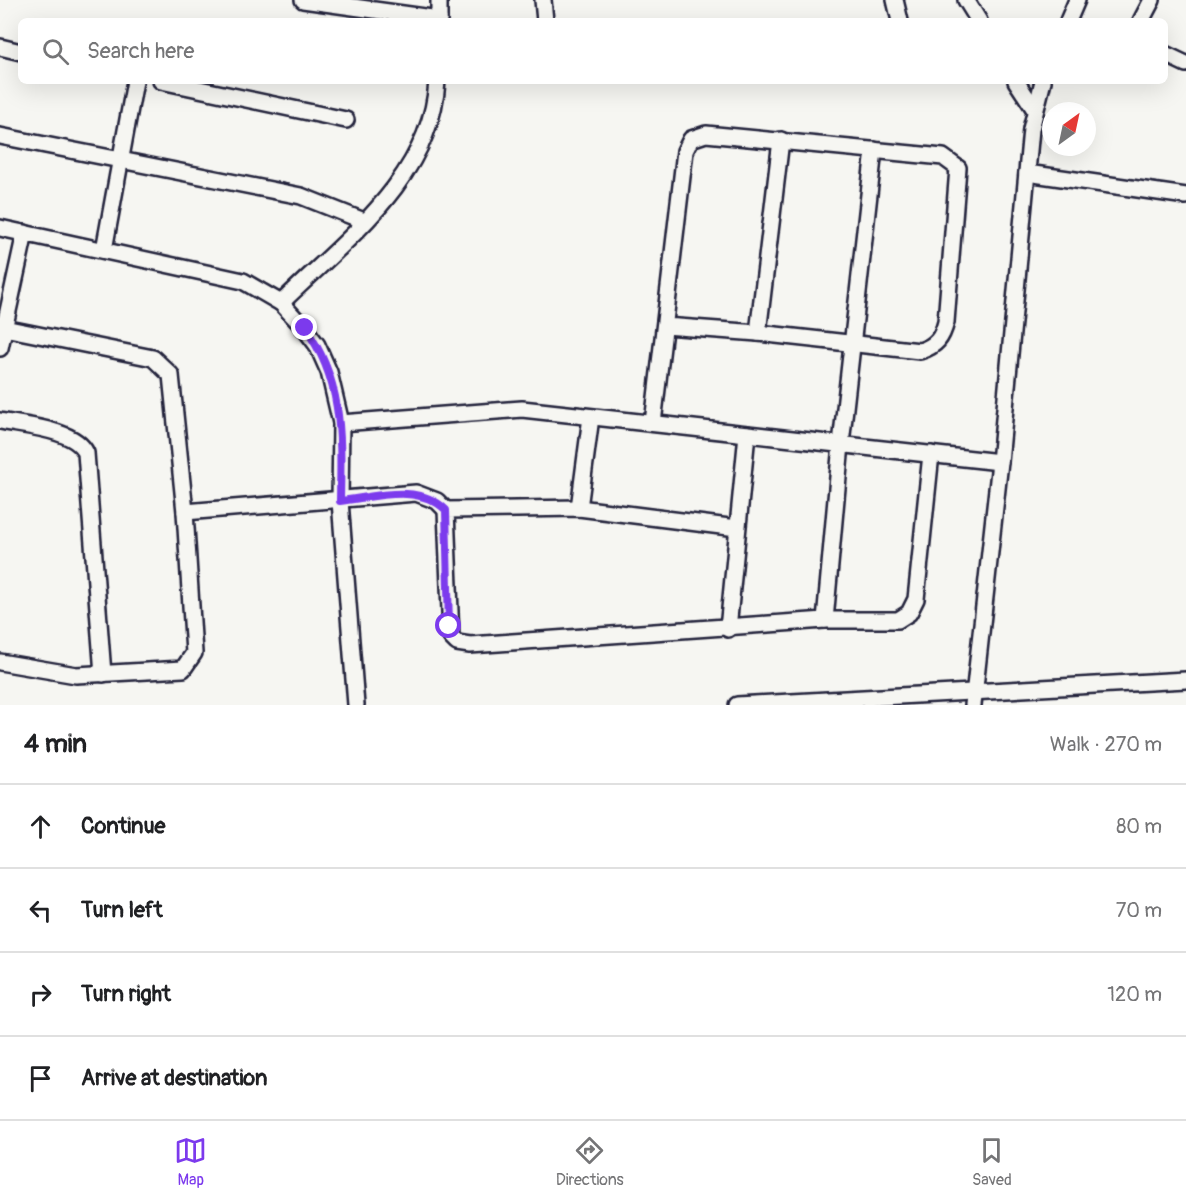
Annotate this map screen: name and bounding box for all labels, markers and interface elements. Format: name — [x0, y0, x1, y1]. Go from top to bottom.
search box — [18, 18, 1168, 84]
icon: search — [39, 35, 72, 68]
text: Search here — [87, 37, 194, 65]
north arrow — [1042, 102, 1096, 156]
route end — [291, 314, 317, 340]
route start — [435, 612, 461, 638]
text: 4 min — [24, 728, 87, 760]
text: Walk · 270 m — [1050, 732, 1162, 757]
icon: ahead — [24, 810, 57, 843]
text: Continue — [81, 812, 165, 840]
text: 80 m — [1116, 814, 1162, 839]
icon: left — [24, 894, 57, 927]
text: Turn left — [81, 896, 163, 924]
text: 70 m — [1116, 898, 1162, 923]
icon: right — [24, 978, 57, 1011]
text: Turn right — [81, 980, 171, 1008]
text: 120 m — [1107, 982, 1162, 1007]
icon: arrive — [24, 1062, 57, 1095]
text: Arrive at destination — [81, 1064, 267, 1092]
tab: Map — [174, 1134, 207, 1190]
tab: Directions — [556, 1134, 624, 1190]
tab: Saved — [972, 1134, 1012, 1190]

